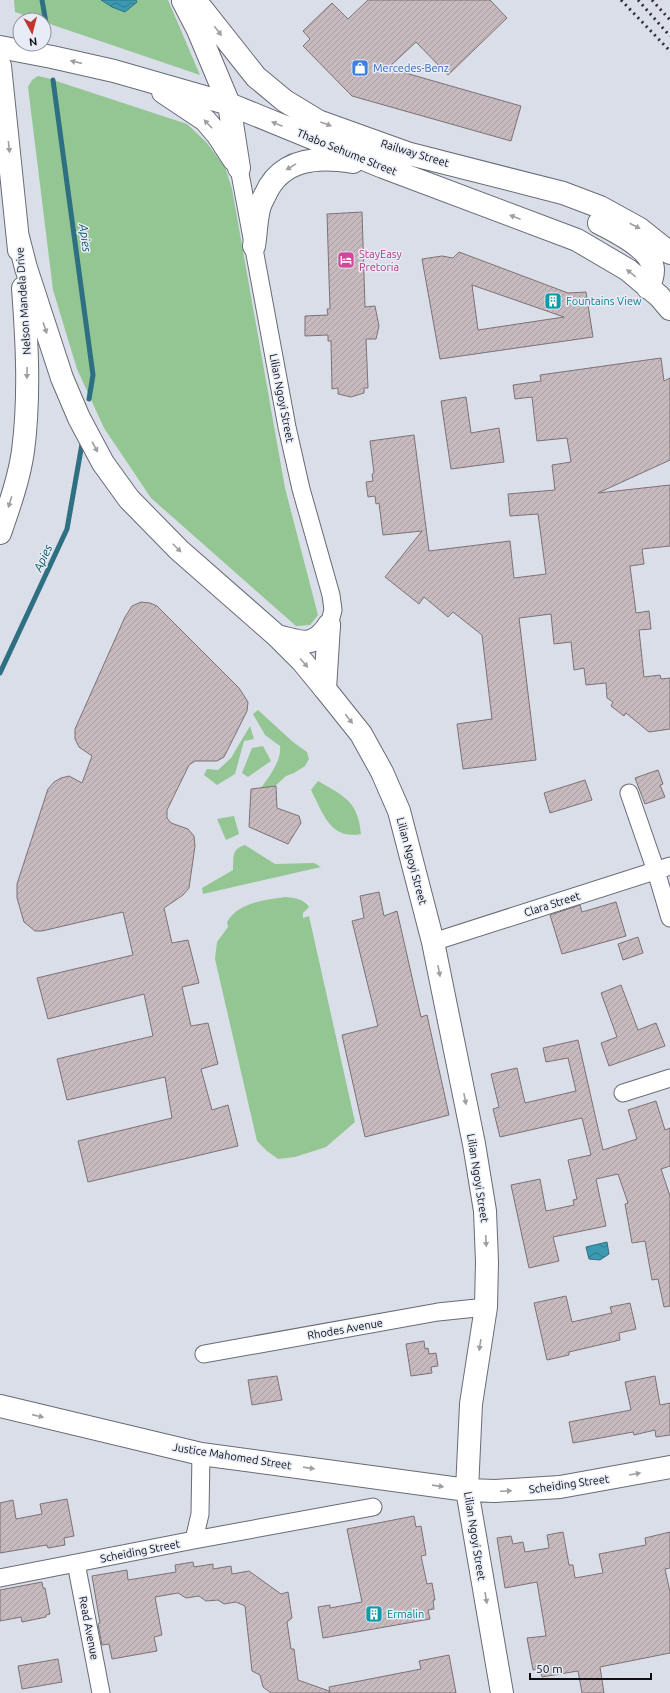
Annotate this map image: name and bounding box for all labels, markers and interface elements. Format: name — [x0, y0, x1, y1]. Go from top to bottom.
north arrow — [12, 12, 52, 52]
one-way arrow — [214, 26, 222, 36]
text: N — [28, 35, 38, 48]
shop icon: Mercedes-Benz — [350, 58, 370, 78]
one-way arrow — [70, 59, 83, 65]
place label: Mercedes-Benz — [373, 62, 449, 74]
one-way arrow — [203, 119, 213, 129]
one-way arrow — [270, 120, 282, 126]
one-way arrow — [320, 121, 332, 127]
street label: Thabo Sehume Street — [295, 126, 399, 178]
street label: Railway Street — [379, 137, 451, 169]
one-way arrow — [5, 141, 12, 153]
one-way arrow — [285, 164, 297, 171]
one-way arrow — [508, 213, 520, 219]
water label: Apies — [77, 222, 94, 253]
one-way arrow — [629, 222, 640, 229]
street label: Nelson Mandela Drive — [13, 247, 33, 355]
place label: StayEasy Pretoria — [359, 248, 403, 273]
hotel icon: StayEasy Pretoria — [336, 250, 356, 270]
one-way arrow — [626, 269, 637, 278]
building icon: Fountains View — [543, 291, 563, 311]
place label: Fountains View — [566, 295, 642, 307]
one-way arrow — [42, 322, 48, 334]
street label: Lilian Ngoyi Street — [268, 353, 297, 444]
one-way arrow — [24, 367, 30, 380]
one-way arrow — [92, 441, 98, 453]
one-way arrow — [7, 496, 13, 508]
water label: Apies — [30, 542, 54, 574]
one-way arrow — [172, 543, 182, 552]
one-way arrow — [299, 658, 308, 669]
one-way arrow — [345, 714, 353, 725]
street label: Lilian Ngoyi Street — [395, 816, 430, 907]
street label: Clara Street — [522, 889, 582, 919]
one-way arrow — [437, 965, 443, 977]
one-way arrow — [462, 1093, 468, 1105]
street label: Lilian Ngoyi Street — [465, 1133, 491, 1224]
one-way arrow — [483, 1235, 490, 1247]
street label: Rhodes Avenue — [306, 1316, 384, 1342]
one-way arrow — [477, 1339, 483, 1351]
one-way arrow — [32, 1413, 44, 1419]
street label: Justice Mahomed Street — [172, 1441, 293, 1471]
one-way arrow — [303, 1465, 315, 1471]
one-way arrow — [629, 1470, 641, 1476]
street label: Scheiding Street — [528, 1472, 611, 1496]
one-way arrow — [432, 1483, 444, 1489]
one-way arrow — [500, 1488, 513, 1494]
street label: Lilian Ngoyi Street — [462, 1491, 488, 1582]
street label: Scheiding Street — [99, 1537, 181, 1565]
one-way arrow — [483, 1591, 489, 1604]
street label: Read Avenue — [77, 1595, 101, 1661]
building icon: Ermalin — [364, 1604, 384, 1624]
place label: Ermalin — [387, 1608, 424, 1620]
scale bar — [530, 1655, 651, 1681]
text: 50 m — [536, 1662, 563, 1675]

